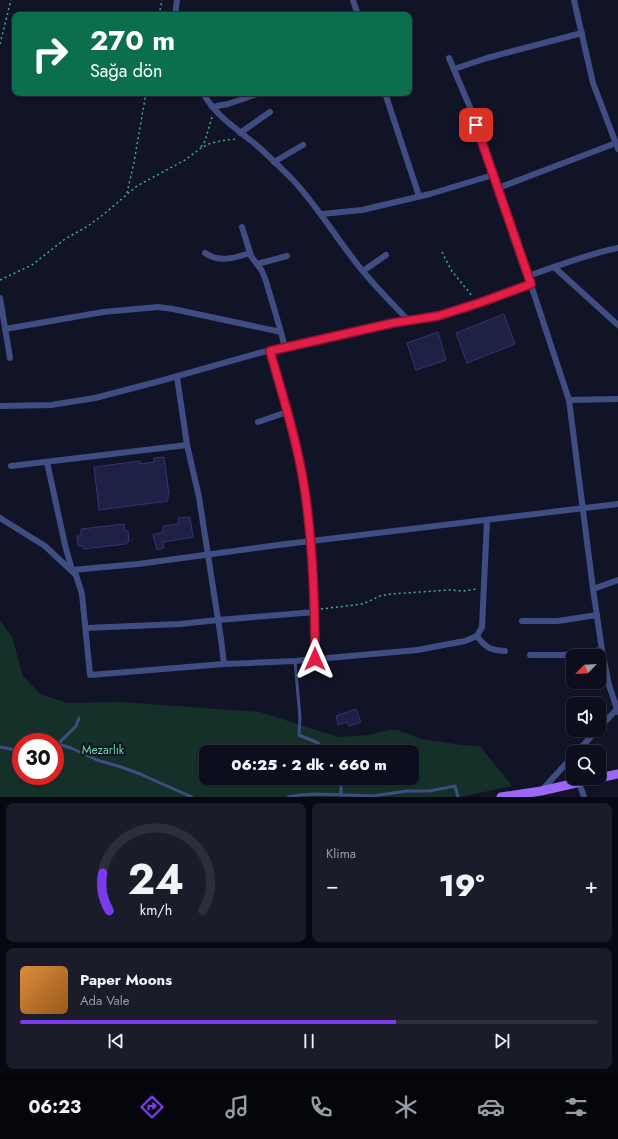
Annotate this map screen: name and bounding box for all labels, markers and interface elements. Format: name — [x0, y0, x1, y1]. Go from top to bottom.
text: 270 m — [90, 20, 175, 61]
icon: right — [24, 28, 76, 80]
text: Sağa dön — [90, 58, 162, 84]
pin — [459, 108, 493, 142]
icon: arrive — [465, 114, 487, 136]
position arrow — [294, 638, 336, 680]
north arrow — [566, 649, 606, 689]
map controls — [566, 649, 606, 785]
button: sound — [566, 697, 606, 737]
speed limit sign: 30 — [12, 733, 64, 785]
park label: Mezarlık — [82, 741, 125, 759]
button: search — [566, 745, 606, 785]
text: 06:25 · 2 dk · 660 m — [231, 754, 387, 776]
text: Klima — [326, 844, 356, 863]
text: 24 — [128, 848, 184, 909]
text: 19° — [439, 864, 485, 907]
text: − — [326, 869, 339, 901]
text: + — [584, 869, 598, 901]
text: km/h — [140, 899, 172, 919]
text: Paper Moons — [80, 969, 172, 991]
text: Ada Vale — [80, 991, 129, 1010]
icon: previous — [105, 1030, 127, 1052]
icon: pause — [298, 1030, 320, 1052]
icon: next — [491, 1030, 513, 1052]
icon: directions — [138, 1093, 166, 1121]
icon: music — [223, 1093, 251, 1121]
icon: phone — [307, 1093, 335, 1121]
icon: climate — [392, 1093, 420, 1121]
icon: car — [477, 1093, 505, 1121]
icon: filters — [562, 1093, 590, 1121]
text: 06:23 — [28, 1094, 81, 1120]

